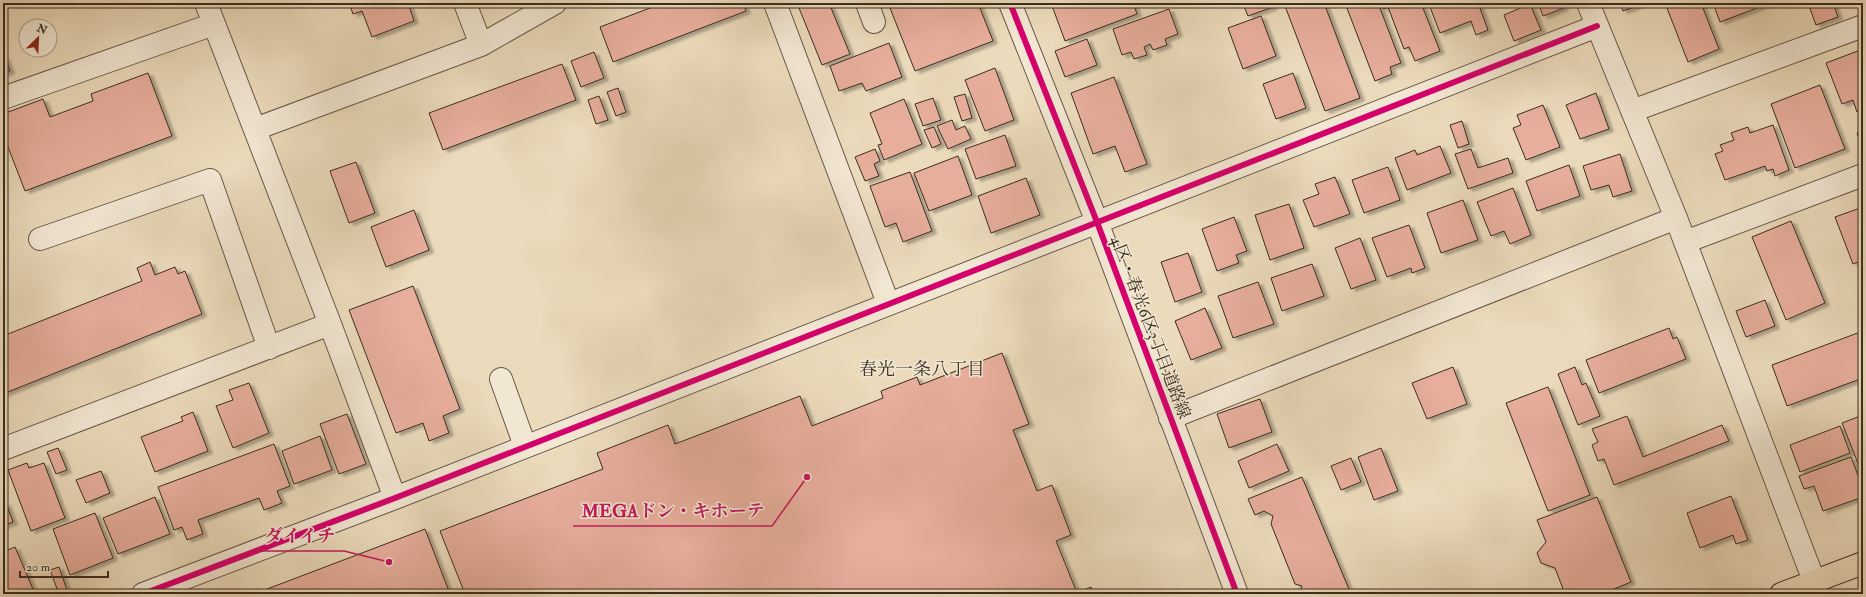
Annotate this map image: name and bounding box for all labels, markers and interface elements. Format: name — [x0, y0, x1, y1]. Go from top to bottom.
north arrow — [18, 18, 58, 58]
text: N — [34, 21, 50, 38]
street label: 4区・春光6区3丁目道路線 — [1106, 233, 1195, 422]
district label: 春光一条八丁目 — [859, 358, 985, 381]
callout: MEGAドン・キホーテ — [573, 496, 772, 526]
text: MEGAドン・キホーテ — [581, 500, 764, 523]
callout: ダイイチ — [256, 521, 344, 551]
text: ダイイチ — [265, 525, 335, 548]
scale bar — [20, 553, 108, 579]
text: 20 m — [26, 560, 51, 575]

